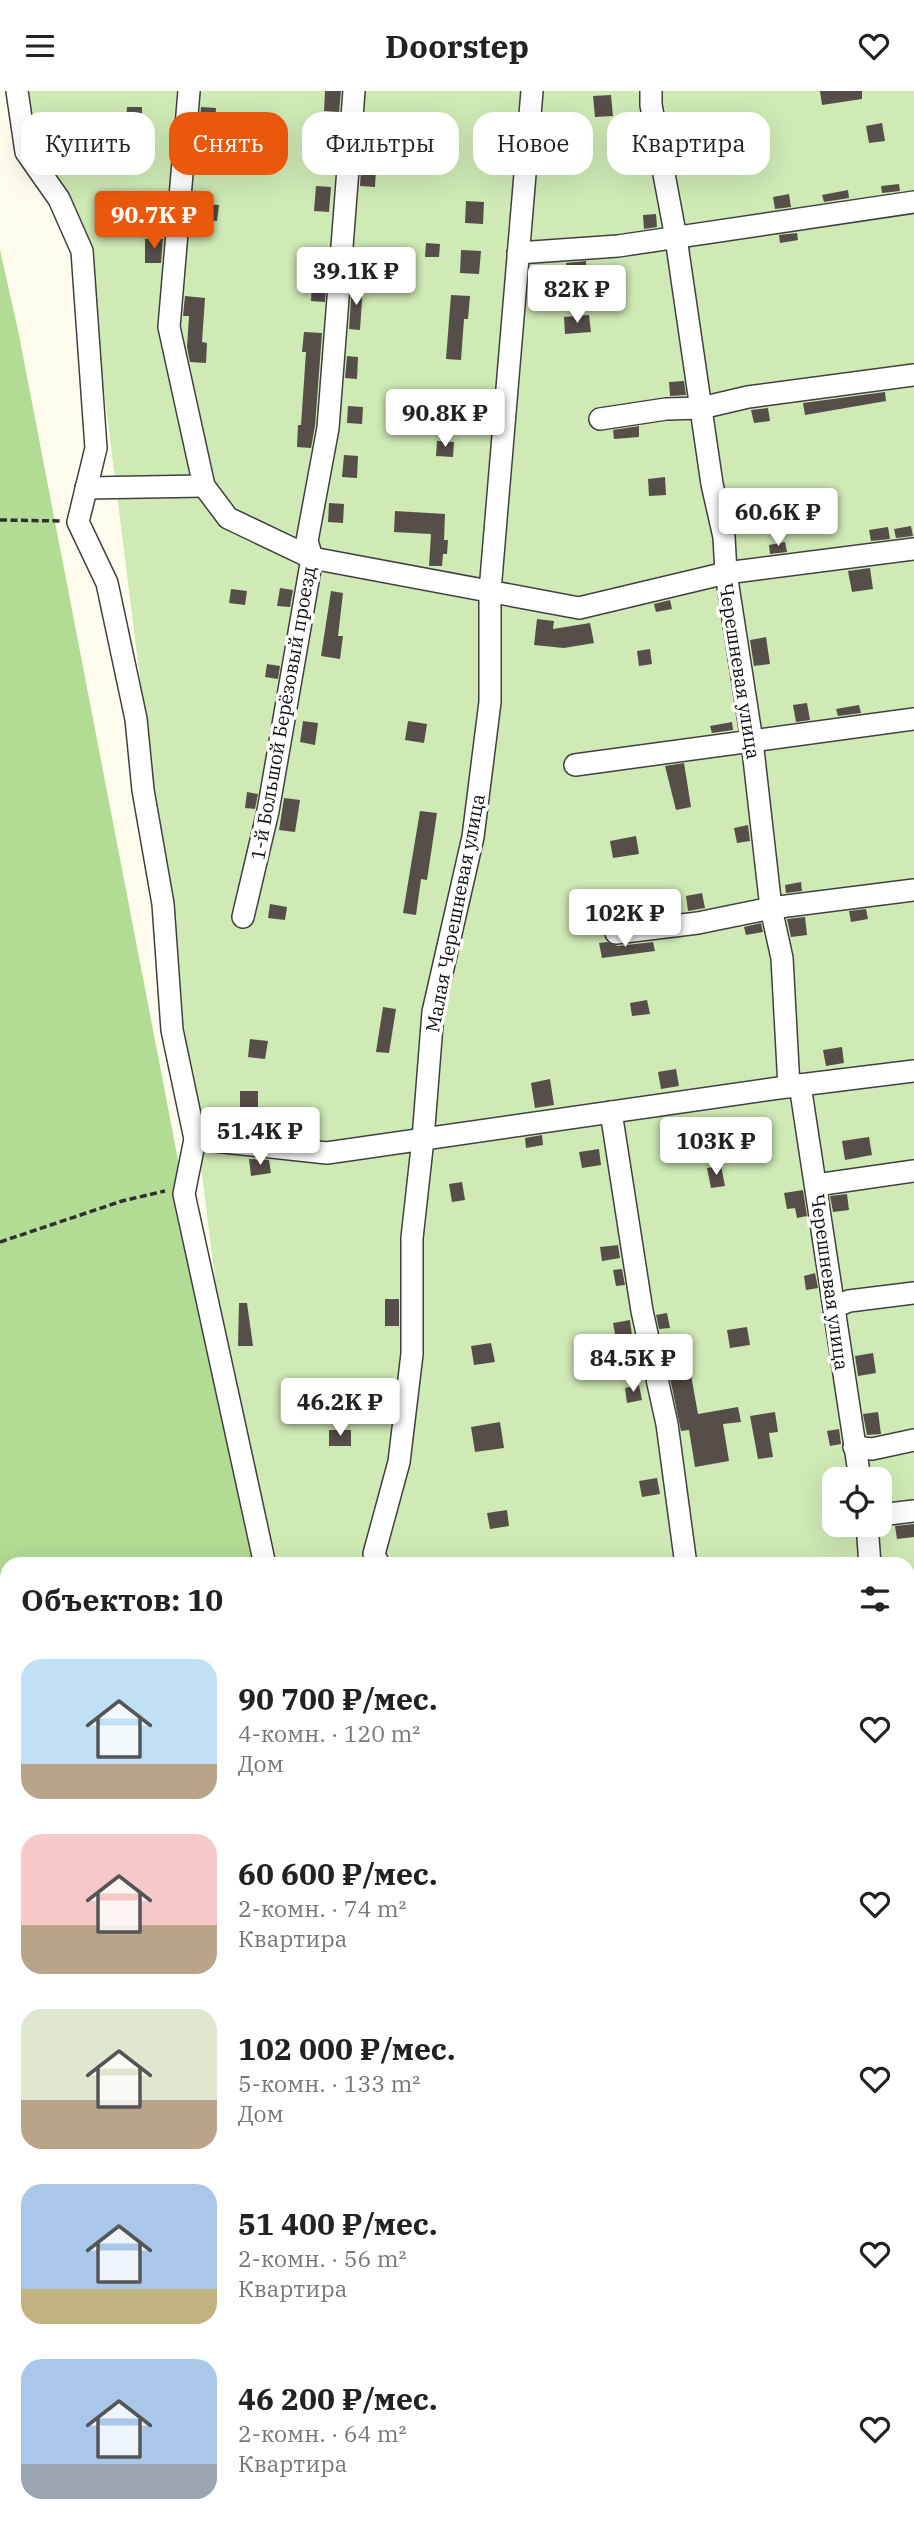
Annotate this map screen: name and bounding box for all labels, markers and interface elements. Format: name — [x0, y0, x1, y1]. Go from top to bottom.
text: Doorstep — [385, 25, 529, 67]
icon: menu — [21, 27, 59, 65]
icon: heart — [855, 27, 893, 65]
chip: Купить — [21, 112, 155, 175]
chip: Снять — [169, 112, 288, 175]
chip: Фильтры — [302, 112, 459, 175]
chip: Новое — [473, 112, 593, 175]
chip: Квартира — [607, 112, 770, 175]
pin: 90.7K ₽ — [89, 191, 219, 251]
text: 90.7K ₽ — [111, 199, 197, 229]
pin: 39.1K ₽ — [291, 247, 421, 307]
text: 39.1K ₽ — [313, 255, 399, 285]
pin: 82K ₽ — [528, 265, 626, 325]
text: 82K ₽ — [544, 273, 610, 303]
pin: 90.8K ₽ — [380, 389, 510, 449]
text: 90.8K ₽ — [402, 397, 488, 427]
pin: 60.6K ₽ — [713, 489, 843, 548]
text: 60.6K ₽ — [735, 496, 821, 526]
street label: 1-й Большой Берёзовый проезд — [245, 564, 321, 862]
street label: Черешневая улица — [714, 581, 766, 761]
street label: Малая Черешневая улица — [420, 792, 490, 1034]
pin: 102K ₽ — [568, 889, 682, 949]
text: 102K ₽ — [585, 897, 665, 927]
pin: 51.4K ₽ — [195, 1107, 325, 1167]
text: 51.4K ₽ — [217, 1115, 303, 1145]
pin: 103K ₽ — [659, 1117, 773, 1177]
text: 103K ₽ — [676, 1125, 756, 1155]
street label: Черешневая улица — [806, 1192, 854, 1372]
pin: 84.5K ₽ — [568, 1335, 698, 1394]
text: 84.5K ₽ — [590, 1342, 676, 1372]
pin: 46.2K ₽ — [275, 1379, 405, 1438]
text: 46.2K ₽ — [297, 1386, 383, 1416]
map controls — [822, 1467, 892, 1537]
button: locate — [822, 1467, 892, 1537]
text: Объектов: 10 — [21, 1580, 223, 1619]
icon: filters — [856, 1580, 894, 1618]
text: 90 700 ₽/мес. — [238, 1679, 437, 1718]
icon: home — [77, 1687, 161, 1771]
icon: heart — [856, 1710, 894, 1748]
text: 4-комн. · 120 m² — [238, 1718, 420, 1748]
text: Дом — [238, 1748, 284, 1778]
text: 60 600 ₽/мес. — [238, 1854, 437, 1893]
icon: home — [77, 1862, 161, 1946]
icon: heart — [856, 1885, 894, 1923]
text: 2-комн. · 74 m² — [238, 1893, 407, 1923]
text: Квартира — [238, 1923, 347, 1953]
text: 102 000 ₽/мес. — [238, 2029, 455, 2068]
icon: home — [77, 2037, 161, 2121]
icon: heart — [856, 2060, 894, 2098]
text: 5-комн. · 133 m² — [238, 2068, 420, 2098]
text: Дом — [238, 2098, 284, 2128]
text: 51 400 ₽/мес. — [238, 2204, 437, 2243]
icon: home — [77, 2212, 161, 2296]
icon: heart — [856, 2235, 894, 2273]
text: 2-комн. · 56 m² — [238, 2243, 407, 2273]
text: Квартира — [238, 2273, 347, 2303]
text: 46 200 ₽/мес. — [238, 2379, 437, 2418]
icon: home — [77, 2387, 161, 2471]
icon: heart — [856, 2410, 894, 2448]
text: 2-комн. · 64 m² — [238, 2418, 407, 2448]
text: Квартира — [238, 2448, 347, 2478]

